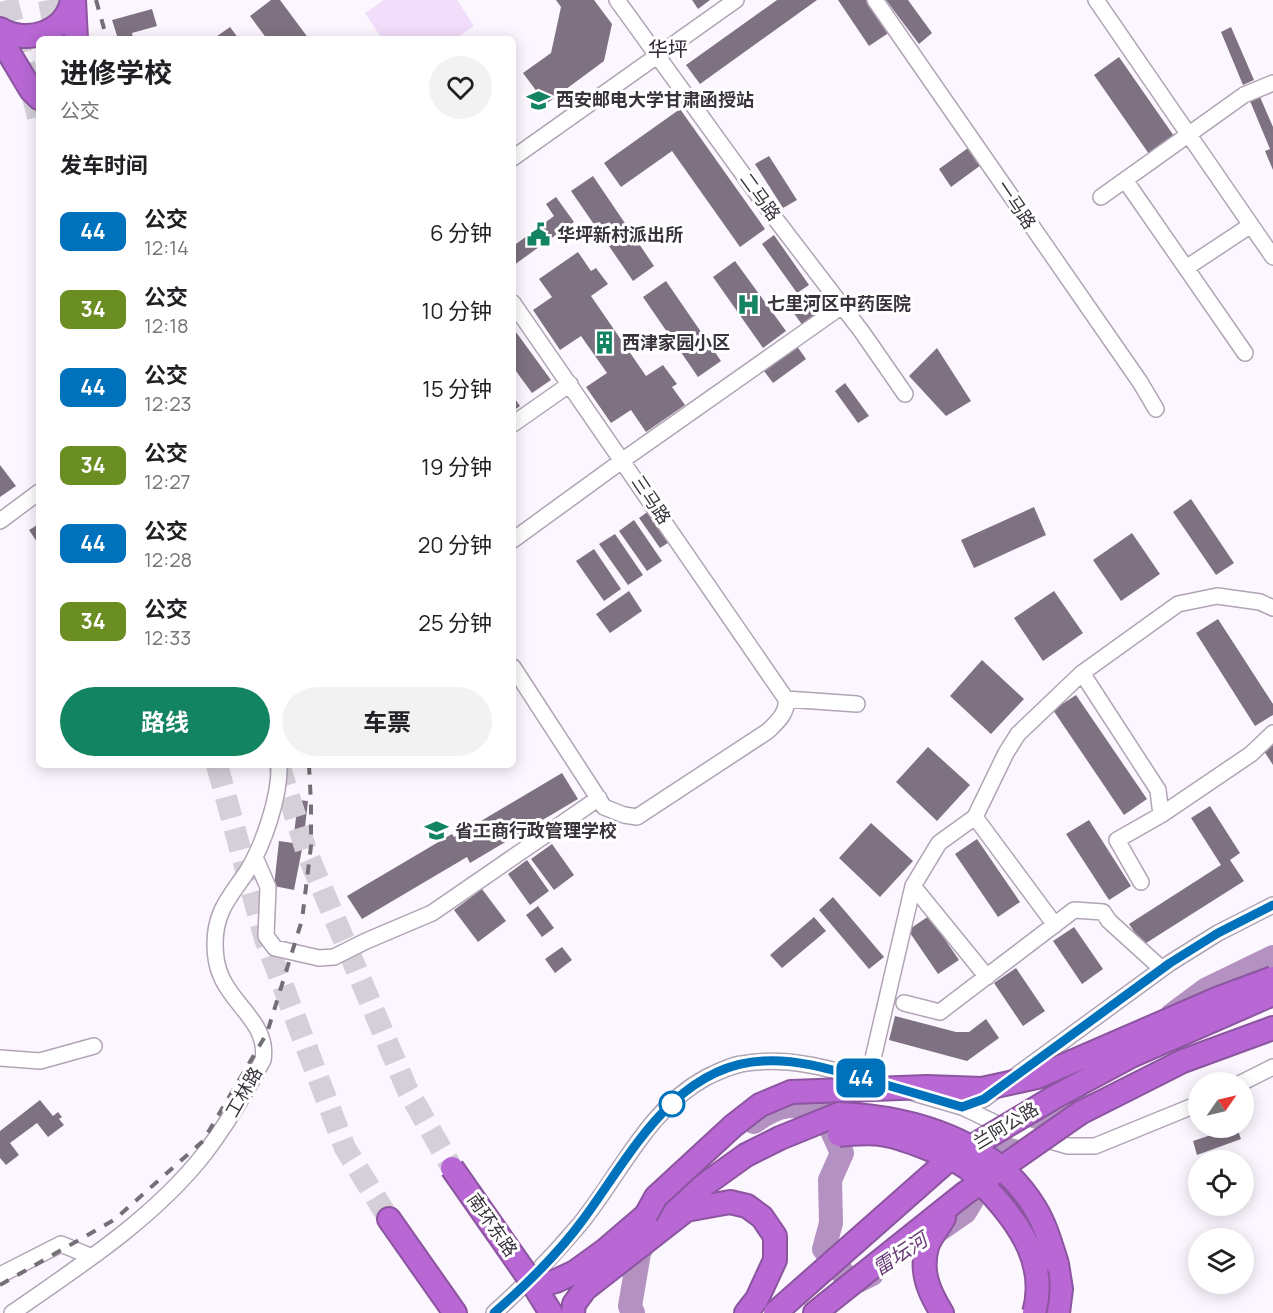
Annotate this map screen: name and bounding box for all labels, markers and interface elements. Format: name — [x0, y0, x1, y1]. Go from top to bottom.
district label: 华坪 — [648, 35, 688, 62]
text: 进修学校 — [60, 53, 172, 91]
button: heart — [429, 56, 492, 119]
school or university icon: 西安邮电大学甘肃函授站 — [525, 87, 551, 113]
place label: 西安邮电大学甘肃函授站 — [556, 87, 754, 111]
text: 公交 — [60, 97, 100, 124]
text: 发车时间 — [60, 150, 148, 180]
street label: 二马路 — [735, 168, 786, 225]
street label: 一马路 — [992, 175, 1042, 234]
text: 公交 — [144, 204, 188, 234]
text: 44 — [80, 217, 106, 245]
text: 6 分钟 — [430, 218, 492, 248]
public building icon: 华坪新村派出所 — [526, 222, 552, 248]
place label: 华坪新村派出所 — [557, 222, 683, 246]
text: 12:14 — [144, 234, 189, 261]
text: 公交 — [144, 282, 188, 312]
hospital icon: 七里河区中药医院 — [736, 291, 762, 317]
place label: 七里河区中药医院 — [767, 291, 911, 315]
text: 34 — [81, 295, 106, 323]
text: 10 分钟 — [422, 296, 492, 326]
text: 12:18 — [144, 312, 189, 339]
building icon: 西津家园小区 — [591, 330, 617, 356]
place label: 西津家园小区 — [622, 330, 730, 354]
text: 公交 — [144, 360, 188, 390]
text: 44 — [80, 373, 106, 401]
text: 15 分钟 — [422, 374, 492, 404]
text: 12:23 — [144, 390, 192, 417]
text: 公交 — [144, 438, 188, 468]
text: 34 — [81, 451, 106, 479]
text: 19 分钟 — [421, 452, 492, 482]
text: 12:27 — [144, 468, 191, 495]
street label: 三马路 — [627, 470, 677, 529]
text: 公交 — [144, 516, 188, 546]
text: 44 — [80, 529, 106, 557]
text: 20 分钟 — [418, 530, 492, 560]
text: 12:28 — [144, 546, 192, 573]
text: 公交 — [144, 594, 188, 624]
text: 34 — [81, 607, 106, 635]
text: 25 分钟 — [418, 608, 492, 638]
text: 12:33 — [144, 624, 191, 651]
button: 路线 — [60, 687, 270, 756]
button: 车票 — [282, 687, 492, 756]
school or university icon: 省工商行政管理学校 — [424, 818, 450, 844]
place label: 省工商行政管理学校 — [455, 818, 617, 842]
line badge: 44 — [834, 1058, 888, 1098]
street label: 工林路 — [219, 1062, 267, 1121]
text: 44 — [848, 1064, 874, 1092]
north arrow — [1188, 1072, 1254, 1138]
map controls — [1188, 1072, 1254, 1294]
unlabelled marker — [659, 1091, 685, 1117]
street label: 兰阿公路 — [968, 1096, 1043, 1154]
button: locate — [1188, 1150, 1254, 1216]
street label: 南环东路 — [462, 1188, 523, 1261]
water label: 雷坛河 — [867, 1224, 936, 1281]
button: layers — [1188, 1228, 1254, 1294]

